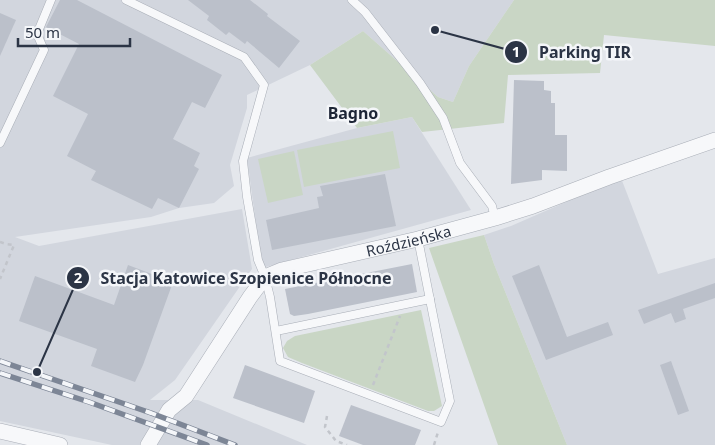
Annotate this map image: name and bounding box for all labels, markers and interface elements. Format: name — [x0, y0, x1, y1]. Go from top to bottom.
scale bar — [18, 15, 130, 47]
text: 50 m — [25, 22, 60, 42]
callout: Parking TIR — [504, 37, 641, 68]
text: 1 — [512, 41, 520, 61]
text: Parking TIR — [539, 41, 631, 63]
district label: Bagno — [328, 102, 378, 124]
street label: Roździeńska — [364, 220, 453, 261]
callout: Stacja Katowice Szopienice Północne — [65, 263, 401, 294]
text: 2 — [74, 267, 83, 287]
text: Stacja Katowice Szopienice Północne — [100, 267, 392, 289]

